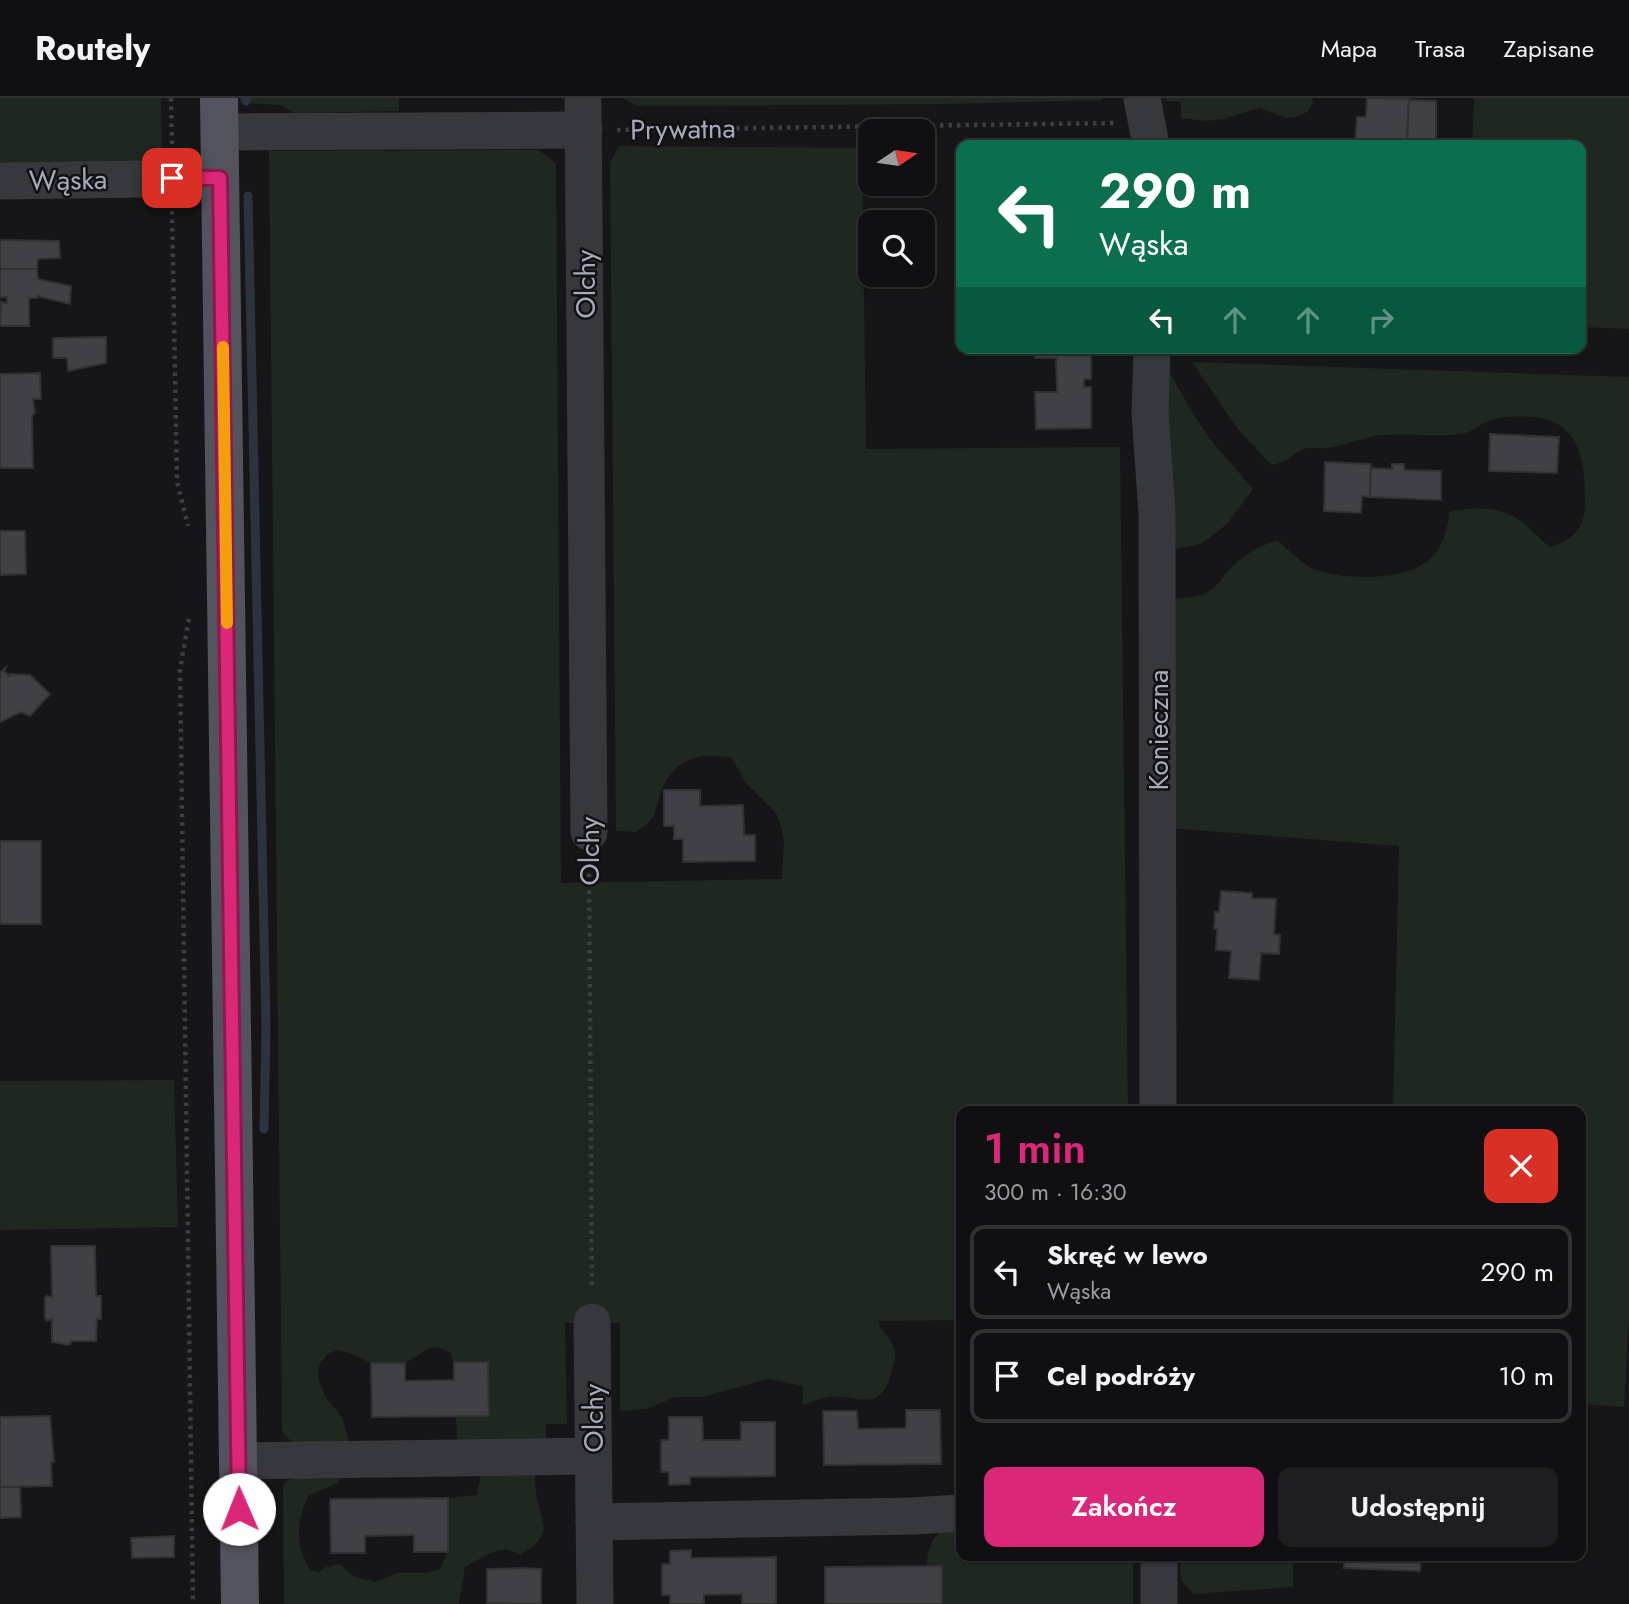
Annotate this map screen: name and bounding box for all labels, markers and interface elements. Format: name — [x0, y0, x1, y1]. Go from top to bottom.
text: Routely — [35, 25, 150, 72]
text: Mapa — [1321, 31, 1377, 66]
text: Trasa — [1415, 31, 1465, 66]
text: Zapisane — [1503, 31, 1594, 66]
street label: Prywatna — [630, 108, 736, 150]
north arrow — [858, 119, 934, 196]
map controls — [858, 119, 935, 287]
pin — [142, 148, 202, 208]
text: 290 m — [1099, 156, 1251, 226]
street label: Wąska — [28, 159, 108, 201]
icon: arrive — [153, 159, 191, 197]
icon: left — [984, 168, 1075, 259]
button: search — [858, 210, 935, 287]
text: Wąska — [1099, 221, 1189, 267]
street label: Olchy — [565, 249, 606, 318]
icon: left — [1143, 301, 1181, 339]
icon: ahead — [1216, 301, 1254, 339]
icon: ahead — [1289, 301, 1327, 339]
icon: right — [1362, 301, 1400, 339]
street label: Konieczna — [1138, 669, 1179, 791]
street label: Olchy — [569, 816, 610, 885]
text: 1 min — [984, 1118, 1086, 1179]
button: close — [1484, 1129, 1558, 1203]
text: 300 m · 16:30 — [984, 1175, 1127, 1209]
text: Skręć w lewo — [1047, 1236, 1208, 1274]
icon: left — [988, 1253, 1026, 1291]
text: 290 m — [1481, 1253, 1554, 1291]
text: Wąska — [1047, 1274, 1111, 1308]
icon: arrive — [988, 1357, 1026, 1395]
text: Cel podróży — [1047, 1357, 1195, 1395]
text: 10 m — [1499, 1357, 1554, 1395]
street label: Olchy — [573, 1383, 614, 1452]
button: Zakończ — [984, 1467, 1264, 1547]
button: Udostępnij — [1278, 1467, 1558, 1547]
position arrow — [202, 1472, 276, 1546]

